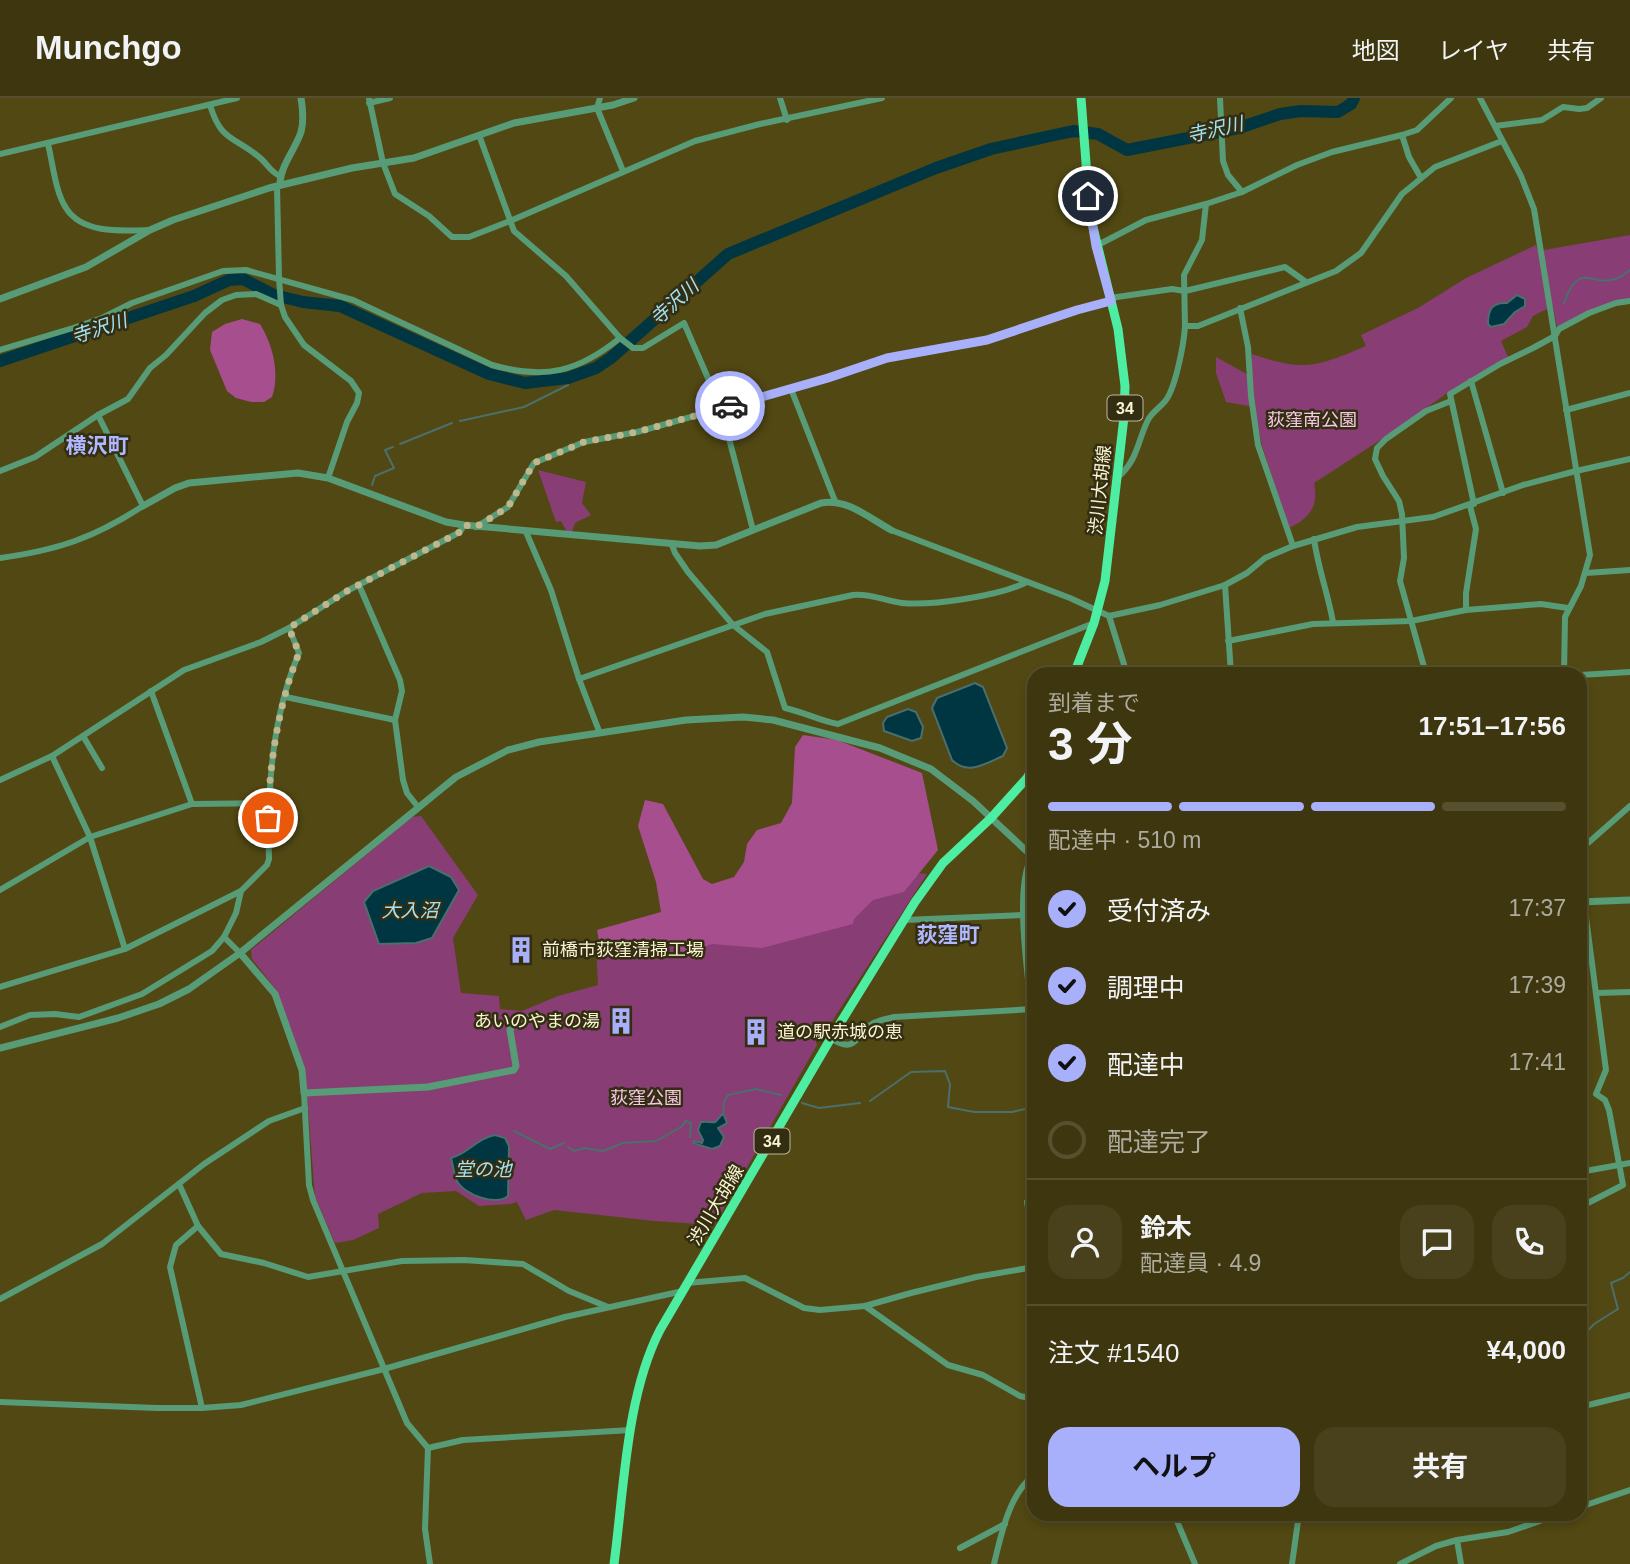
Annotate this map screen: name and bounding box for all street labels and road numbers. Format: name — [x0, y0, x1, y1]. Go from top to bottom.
road number: 34 — [1108, 396, 1142, 420]
street label: 渋川大胡線 — [1085, 444, 1115, 536]
road number: 34 — [754, 1128, 790, 1154]
street label: 渋川大胡線 — [684, 1161, 748, 1249]

